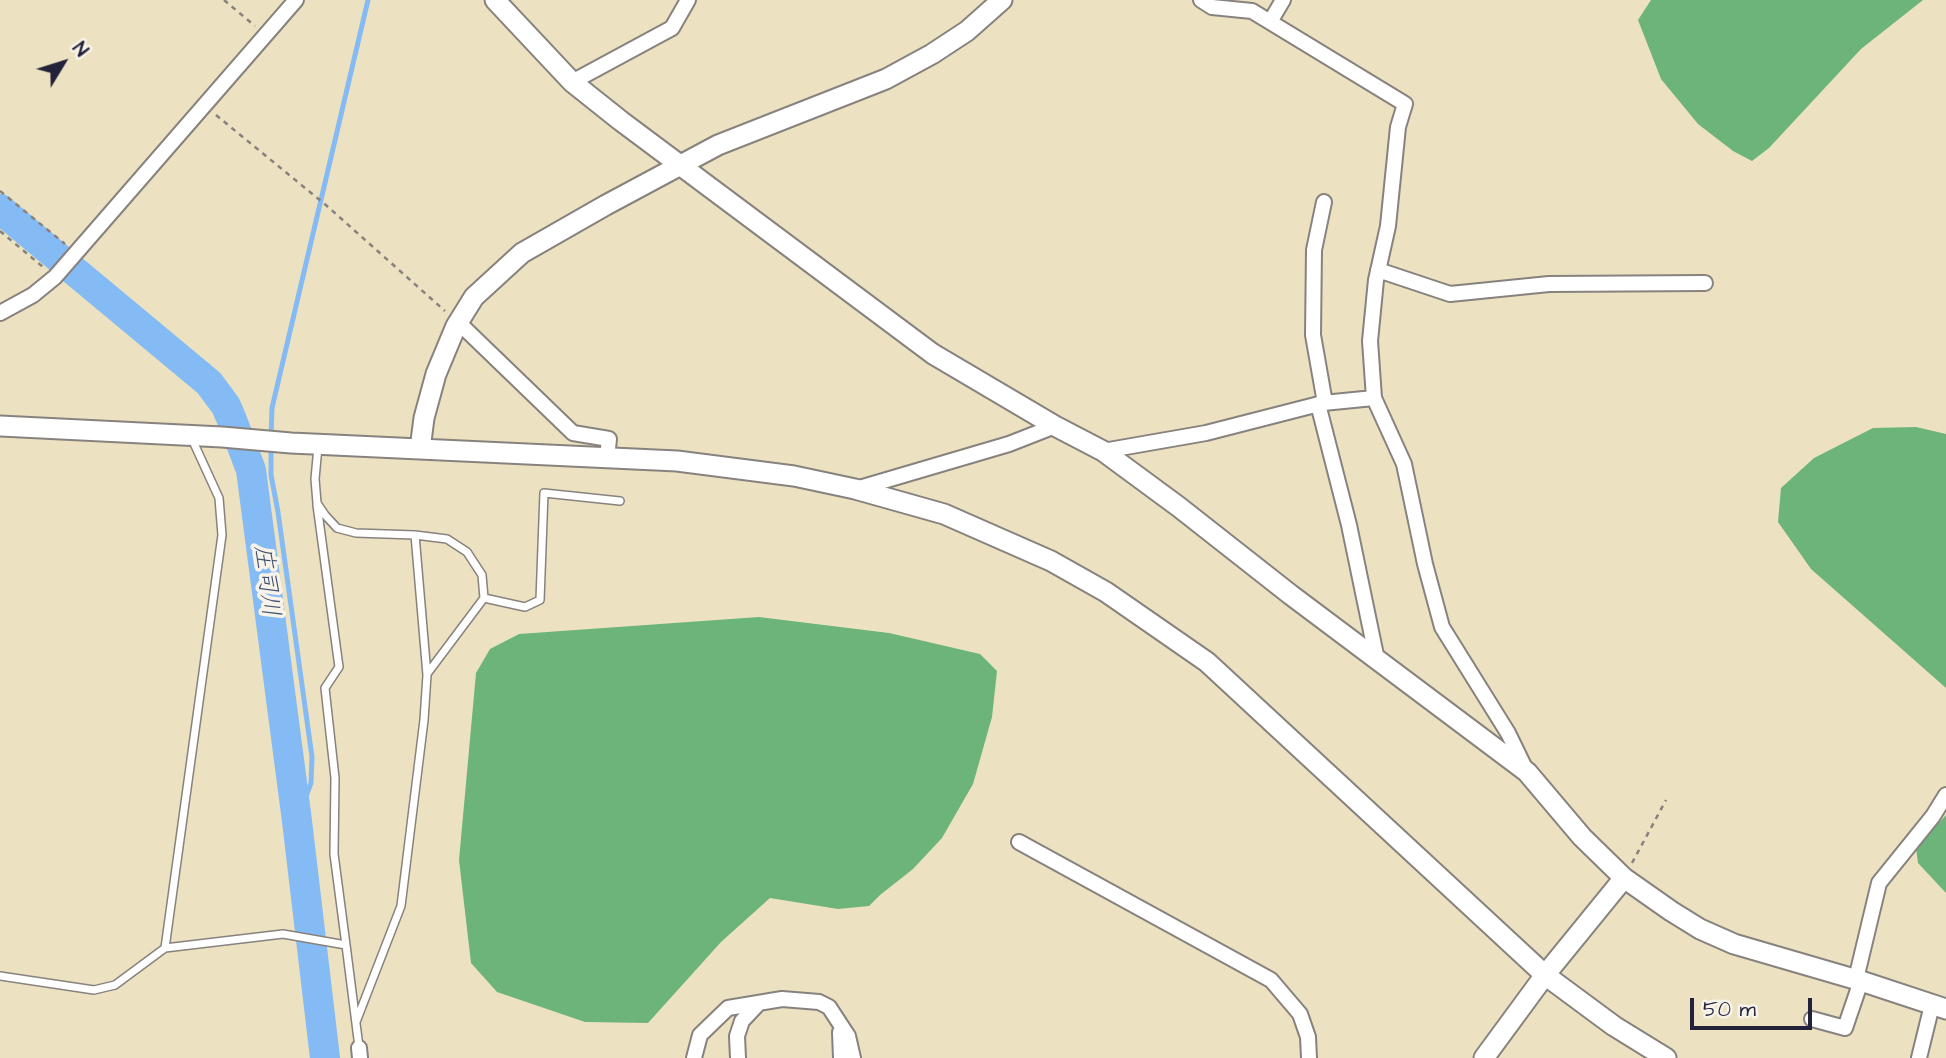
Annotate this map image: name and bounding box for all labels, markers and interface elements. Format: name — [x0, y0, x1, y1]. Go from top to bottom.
north arrow — [28, 28, 98, 98]
text: N — [66, 37, 94, 63]
water label: 庄司川 — [246, 544, 284, 618]
scale bar — [1694, 984, 1816, 1028]
text: 50 m — [1703, 995, 1756, 1024]

